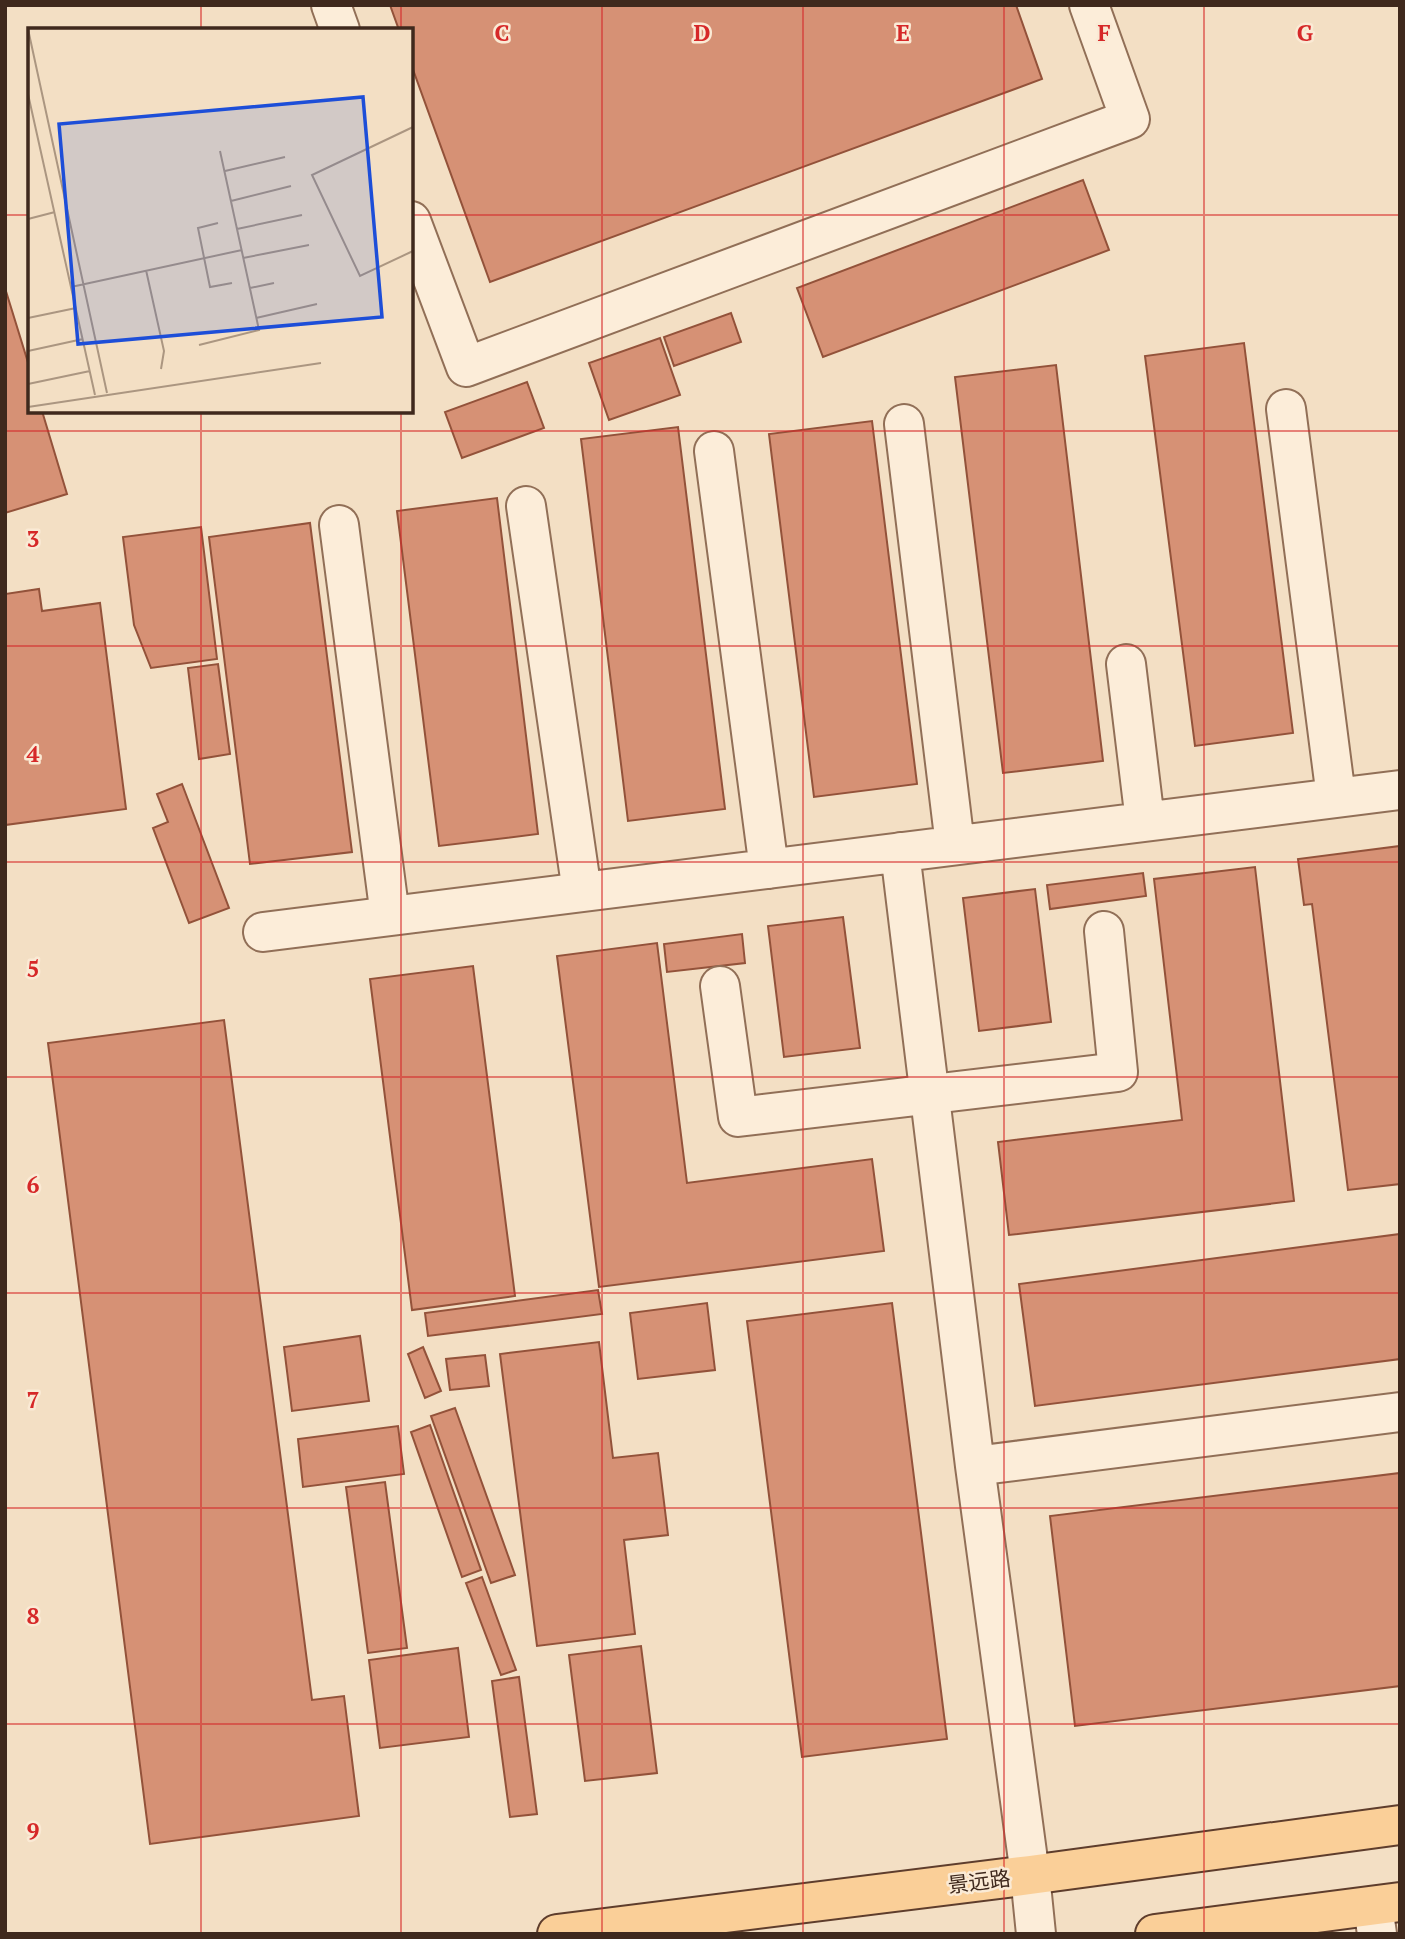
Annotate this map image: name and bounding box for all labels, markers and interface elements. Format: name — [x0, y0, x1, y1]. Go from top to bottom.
text: C — [495, 17, 510, 48]
text: D — [694, 17, 711, 48]
text: E — [896, 17, 910, 48]
text: F — [1097, 17, 1111, 48]
text: G — [1297, 17, 1314, 48]
inset map — [28, 28, 413, 413]
text: 3 — [27, 523, 40, 554]
text: 4 — [27, 738, 40, 769]
text: 5 — [27, 953, 40, 984]
text: 6 — [27, 1169, 40, 1200]
text: 7 — [27, 1384, 40, 1415]
text: 8 — [27, 1600, 40, 1631]
text: 9 — [27, 1815, 40, 1846]
street label: 景远路 — [946, 1863, 1012, 1899]

